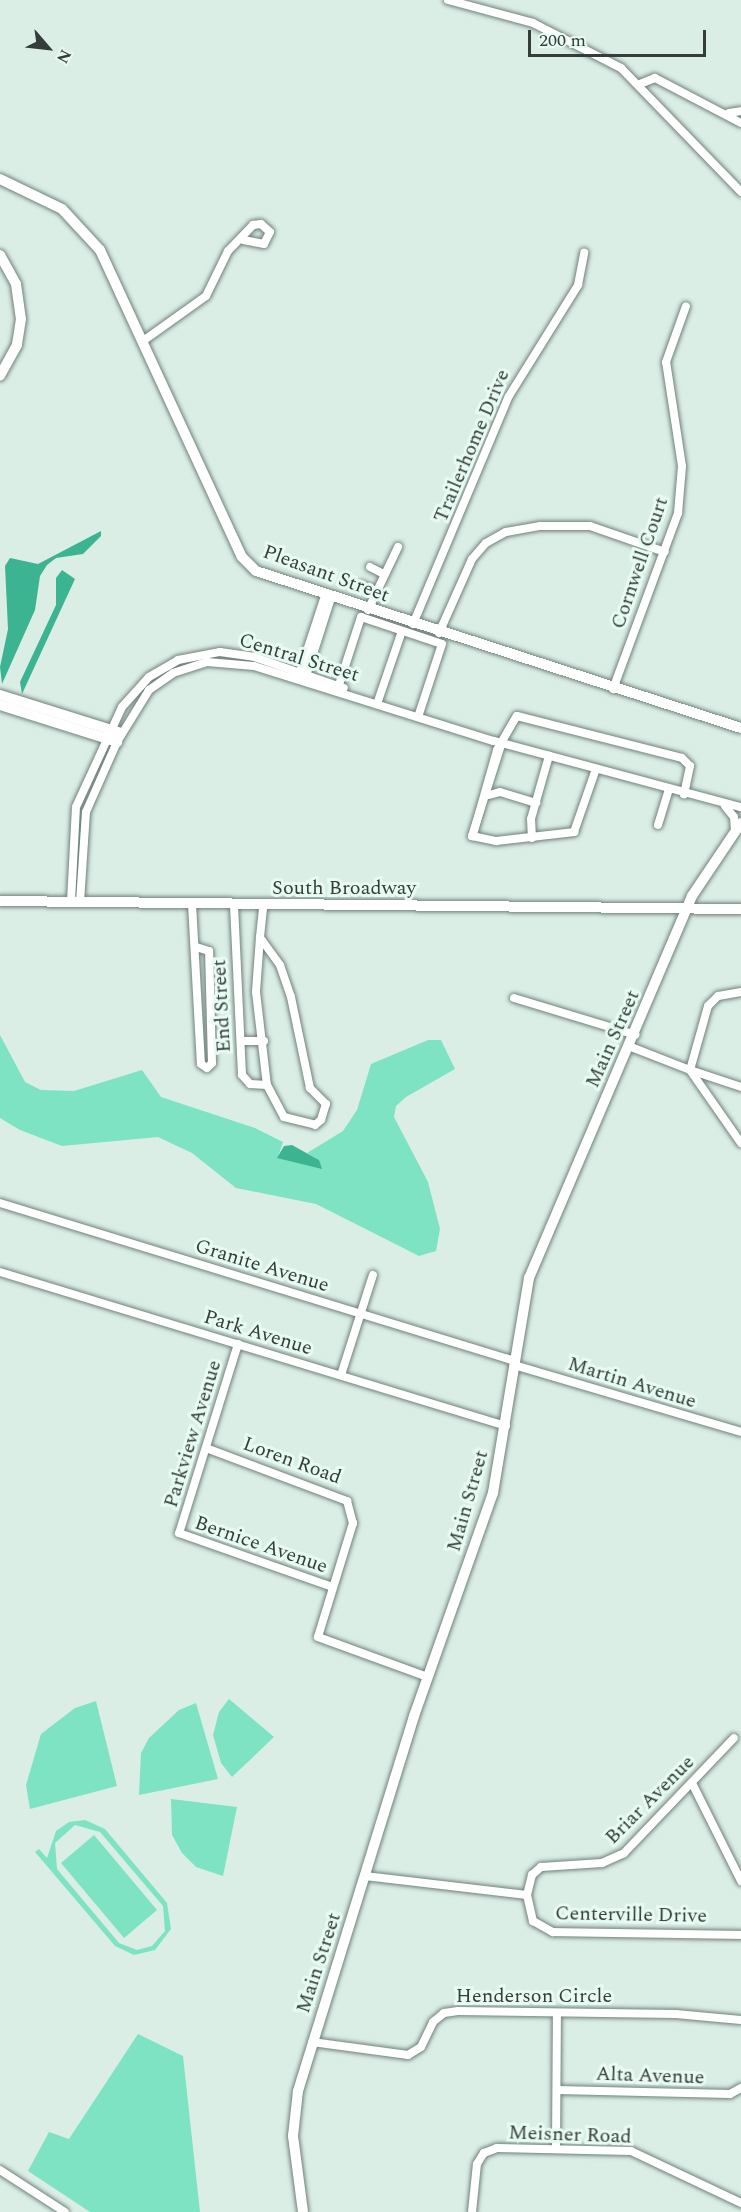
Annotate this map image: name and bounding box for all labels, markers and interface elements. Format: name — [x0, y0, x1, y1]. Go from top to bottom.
north arrow — [18, 18, 78, 78]
scale bar — [531, 18, 710, 56]
text: 200 m — [539, 27, 586, 54]
text: N — [50, 45, 78, 68]
street label: Trailerhome Drive — [429, 366, 515, 526]
street label: Cornwell Court — [606, 494, 674, 632]
street label: Pleasant Street — [259, 540, 393, 608]
street label: Central Street — [236, 628, 362, 688]
street label: South Broadway — [272, 876, 416, 900]
street label: End Street — [208, 959, 236, 1053]
street label: Main Street — [581, 986, 645, 1092]
street label: Granite Avenue — [192, 1234, 332, 1298]
street label: Park Avenue — [201, 1305, 315, 1361]
street label: Martin Avenue — [565, 1352, 699, 1414]
street label: Parkview Avenue — [159, 1357, 227, 1511]
street label: Loren Road — [240, 1432, 344, 1490]
street label: Main Street — [442, 1448, 494, 1554]
street label: Bernice Avenue — [191, 1511, 331, 1579]
street label: Briar Avenue — [600, 1750, 700, 1850]
street label: Centerville Drive — [555, 1902, 707, 1928]
street label: Main Street — [291, 1910, 347, 2016]
street label: Henderson Circle — [456, 1984, 612, 2008]
street label: Alta Avenue — [595, 2062, 705, 2090]
street label: Meisner Road — [508, 2121, 632, 2149]

